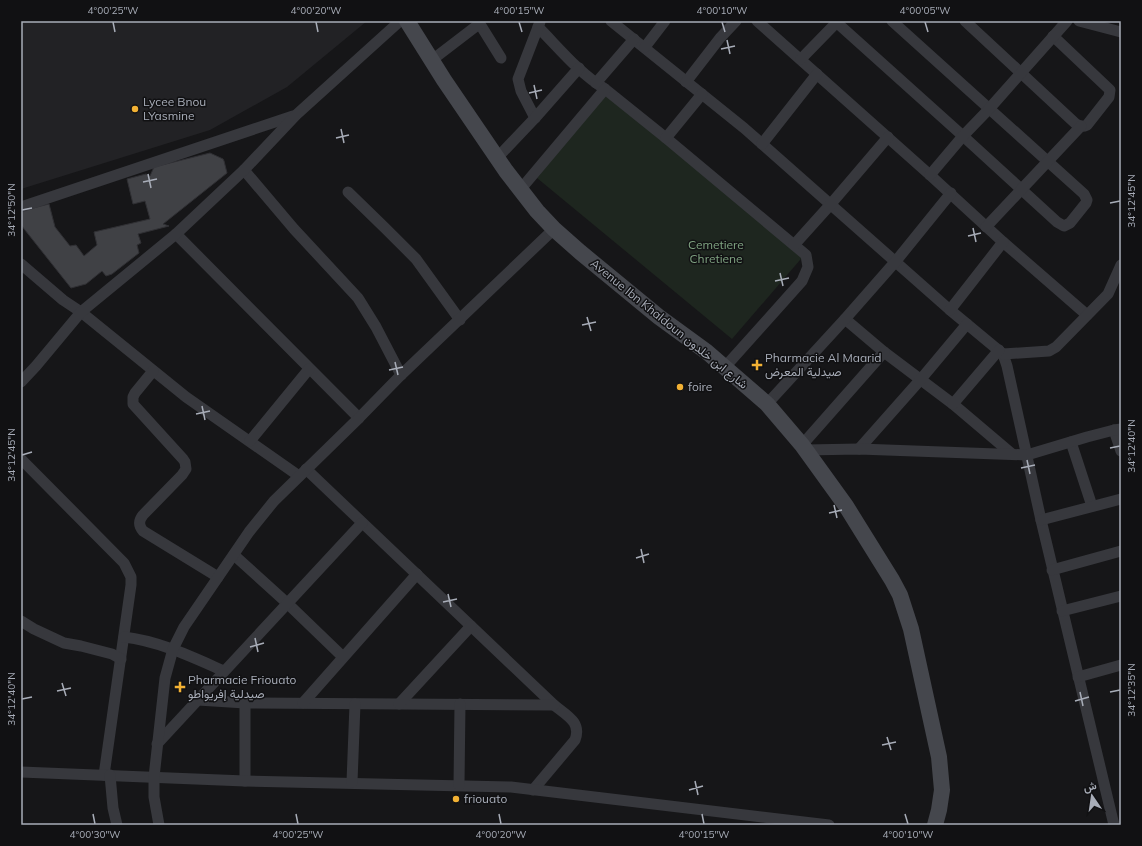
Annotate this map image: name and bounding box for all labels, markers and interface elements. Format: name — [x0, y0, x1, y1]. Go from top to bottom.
text: 4°00'25"W — [88, 4, 138, 17]
text: 4°00'20"W — [291, 4, 341, 17]
text: 4°00'15"W — [494, 4, 544, 17]
text: 4°00'10"W — [697, 4, 747, 17]
text: 4°00'05"W — [900, 4, 950, 17]
place label: Lycee Bnou LYasmine — [143, 94, 206, 123]
marker: Lycee Bnou LYasmine — [130, 104, 140, 114]
text: 34°12'45"N — [1125, 174, 1138, 228]
text: 34°12'50"N — [5, 183, 18, 237]
park label: Cemetiere Chretiene — [688, 237, 744, 266]
street label: Avenue Ibn Khaldoun شارع ابن خلدون — [586, 255, 751, 393]
place label: Pharmacie Al Maarid صيدلية المعرض — [765, 350, 882, 380]
marker: Pharmacie Al Maarid صيدلية المعرض — [752, 360, 762, 370]
place label: foire — [688, 379, 712, 394]
marker: foire — [675, 382, 685, 392]
text: 34°12'40"N — [1125, 419, 1138, 473]
text: 34°12'45"N — [5, 428, 18, 482]
text: 34°12'35"N — [1125, 663, 1138, 717]
text: 34°12'40"N — [5, 672, 18, 726]
place label: Pharmacie Friouato صيدلية إفريواطو — [188, 672, 297, 702]
marker: Pharmacie Friouato صيدلية إفريواطو — [175, 682, 185, 692]
north arrow — [1072, 776, 1112, 816]
text: ش — [1082, 778, 1098, 795]
place label: friouato — [464, 791, 507, 806]
marker: friouato — [451, 794, 461, 804]
text: 4°00'30"W — [70, 828, 120, 841]
text: 4°00'25"W — [273, 828, 323, 841]
text: 4°00'20"W — [476, 828, 526, 841]
text: 4°00'15"W — [679, 828, 729, 841]
text: 4°00'10"W — [883, 828, 933, 841]

